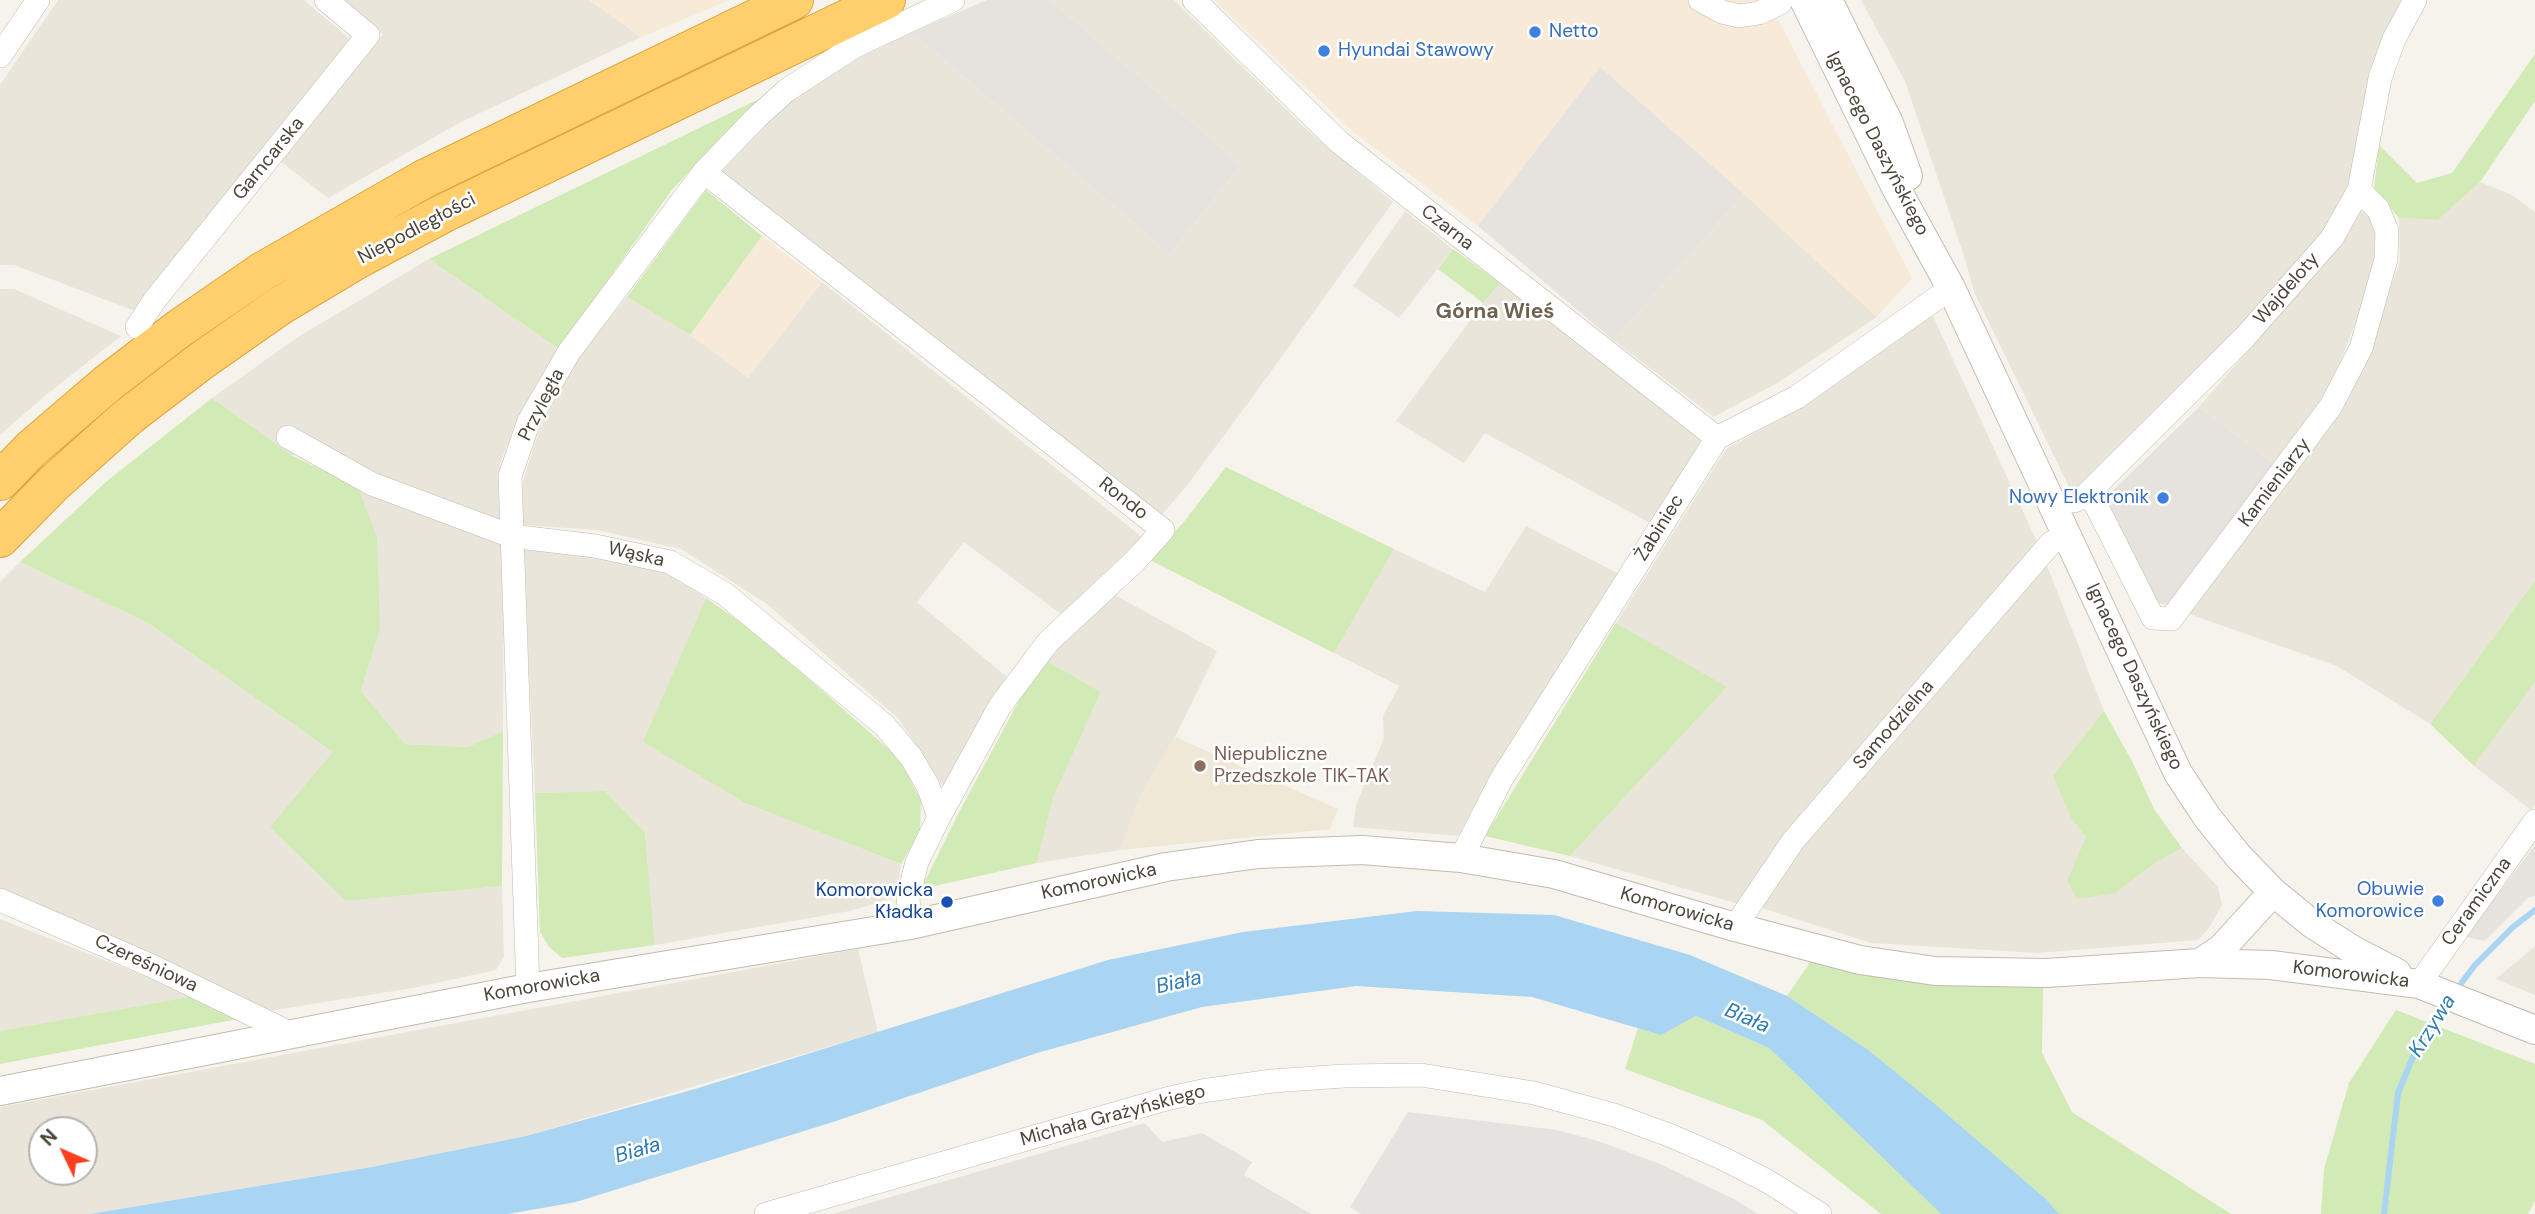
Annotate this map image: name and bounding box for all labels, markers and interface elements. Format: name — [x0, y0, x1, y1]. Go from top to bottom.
place label: Netto — [1549, 21, 1598, 43]
marker: Netto — [1527, 24, 1543, 40]
place label: Hyundai Stawowy — [1338, 40, 1494, 62]
marker: Hyundai Stawowy — [1316, 43, 1332, 59]
street label: Ignacego Daszyńskiego — [1821, 48, 1933, 240]
street label: Garncarska — [229, 113, 309, 205]
street label: Niepodległości — [354, 188, 480, 270]
street label: Czarna — [1416, 200, 1478, 256]
street label: Wajdeloty — [2249, 248, 2325, 330]
district label: Górna Wieś — [1436, 299, 1554, 325]
street label: Przyległa — [514, 365, 570, 445]
street label: Kamieniarzy — [2234, 434, 2316, 532]
street label: Rondo — [1094, 473, 1152, 525]
place label: Nowy Elektronik — [2009, 487, 2149, 509]
street label: Żabiniec — [1631, 490, 1689, 566]
marker: Nowy Elektronik — [2155, 490, 2171, 506]
street label: Wąska — [606, 537, 666, 573]
street label: Ignacego Daszyńskiego — [2081, 580, 2187, 774]
street label: Samodzielna — [1849, 676, 1939, 774]
place label: Niepubliczne Przedszkole TIK-TAK — [1214, 744, 1389, 788]
marker: Niepubliczne Przedszkole TIK-TAK — [1192, 758, 1208, 774]
street label: Ceramiczna — [2437, 853, 2517, 951]
street label: Komorowicka — [1039, 859, 1159, 905]
place label: Obuwie Komorowice — [2316, 879, 2424, 923]
place label: Komorowicka Kładka — [816, 880, 933, 924]
street label: Komorowicka — [1617, 883, 1737, 937]
marker: Obuwie Komorowice — [2430, 893, 2446, 909]
marker: Komorowicka Kładka — [939, 894, 955, 910]
street label: Czereśniowa — [91, 930, 201, 998]
street label: Komorowicka — [2291, 957, 2411, 993]
street label: Komorowicka — [482, 965, 602, 1007]
water label: Biała — [1154, 966, 1204, 1000]
water label: Krzywa — [2404, 990, 2462, 1062]
water label: Biała — [1721, 998, 1773, 1040]
street label: Michała Grażyńskiego — [1018, 1080, 1208, 1152]
north arrow — [28, 1116, 98, 1186]
text: N — [35, 1124, 63, 1151]
water label: Biała — [612, 1133, 664, 1169]

